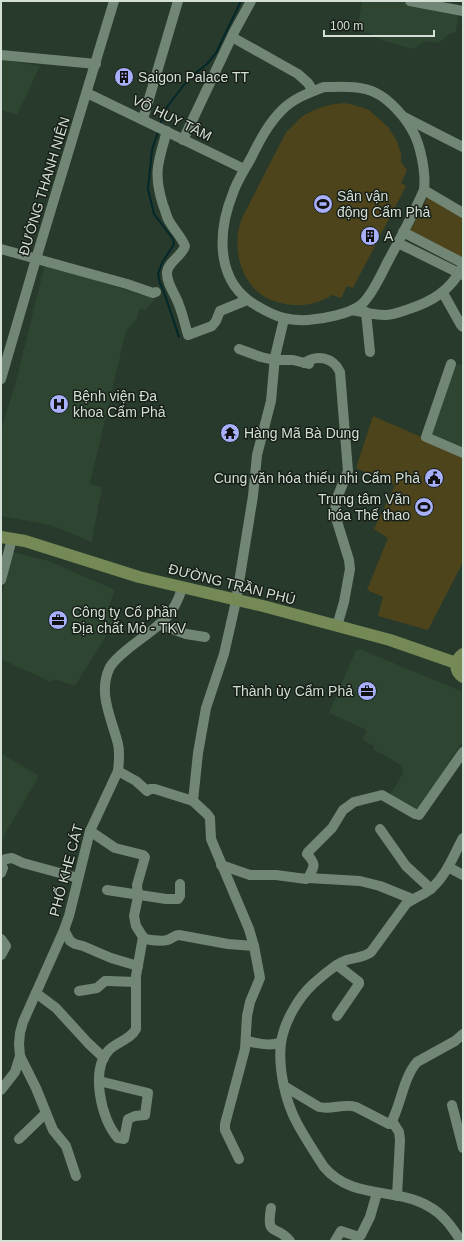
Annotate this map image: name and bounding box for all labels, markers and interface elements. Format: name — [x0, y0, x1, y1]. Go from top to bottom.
scale bar — [324, 12, 434, 38]
text: 100 m — [330, 19, 363, 33]
building icon: Saigon Palace TT — [113, 66, 135, 88]
place label: Saigon Palace TT — [138, 69, 249, 85]
street label: VÕ HUY TÂM — [130, 92, 214, 144]
street label: ĐƯỜNG THANH NIÊN — [15, 115, 73, 257]
place label: Sân vận động Cẩm Phả — [337, 188, 431, 220]
sports icon: Sân vận động Cẩm Phả — [312, 193, 334, 215]
building icon: A — [359, 225, 381, 247]
place label: A — [384, 228, 394, 244]
place label: Bệnh viện Đa khoa Cẩm Phả — [73, 388, 166, 420]
hospital icon: Bệnh viện Đa khoa Cẩm Phả — [48, 393, 70, 415]
temple icon: Hàng Mã Bà Dung — [219, 422, 241, 444]
place label: Hàng Mã Bà Dung — [244, 425, 359, 441]
public building icon: Cung văn hóa thiếu nhi Cẩm Phả — [423, 467, 445, 489]
place label: Cung văn hóa thiếu nhi Cẩm Phả — [214, 470, 420, 486]
place label: Trung tâm Văn hóa Thể thao — [318, 491, 410, 523]
sports icon: Trung tâm Văn hóa Thể thao — [413, 496, 435, 518]
street label: ĐƯỜNG TRẦN PHÚ — [167, 560, 297, 608]
place label: Công ty Cổ phần Địa chất Mỏ - TKV — [72, 604, 187, 636]
office icon: Công ty Cổ phần Địa chất Mỏ - TKV — [47, 609, 69, 631]
office icon: Thành ủy Cẩm Phả — [356, 680, 378, 702]
place label: Thành ủy Cẩm Phả — [232, 683, 353, 699]
street label: PHỐ KHE CÁT — [45, 821, 86, 918]

